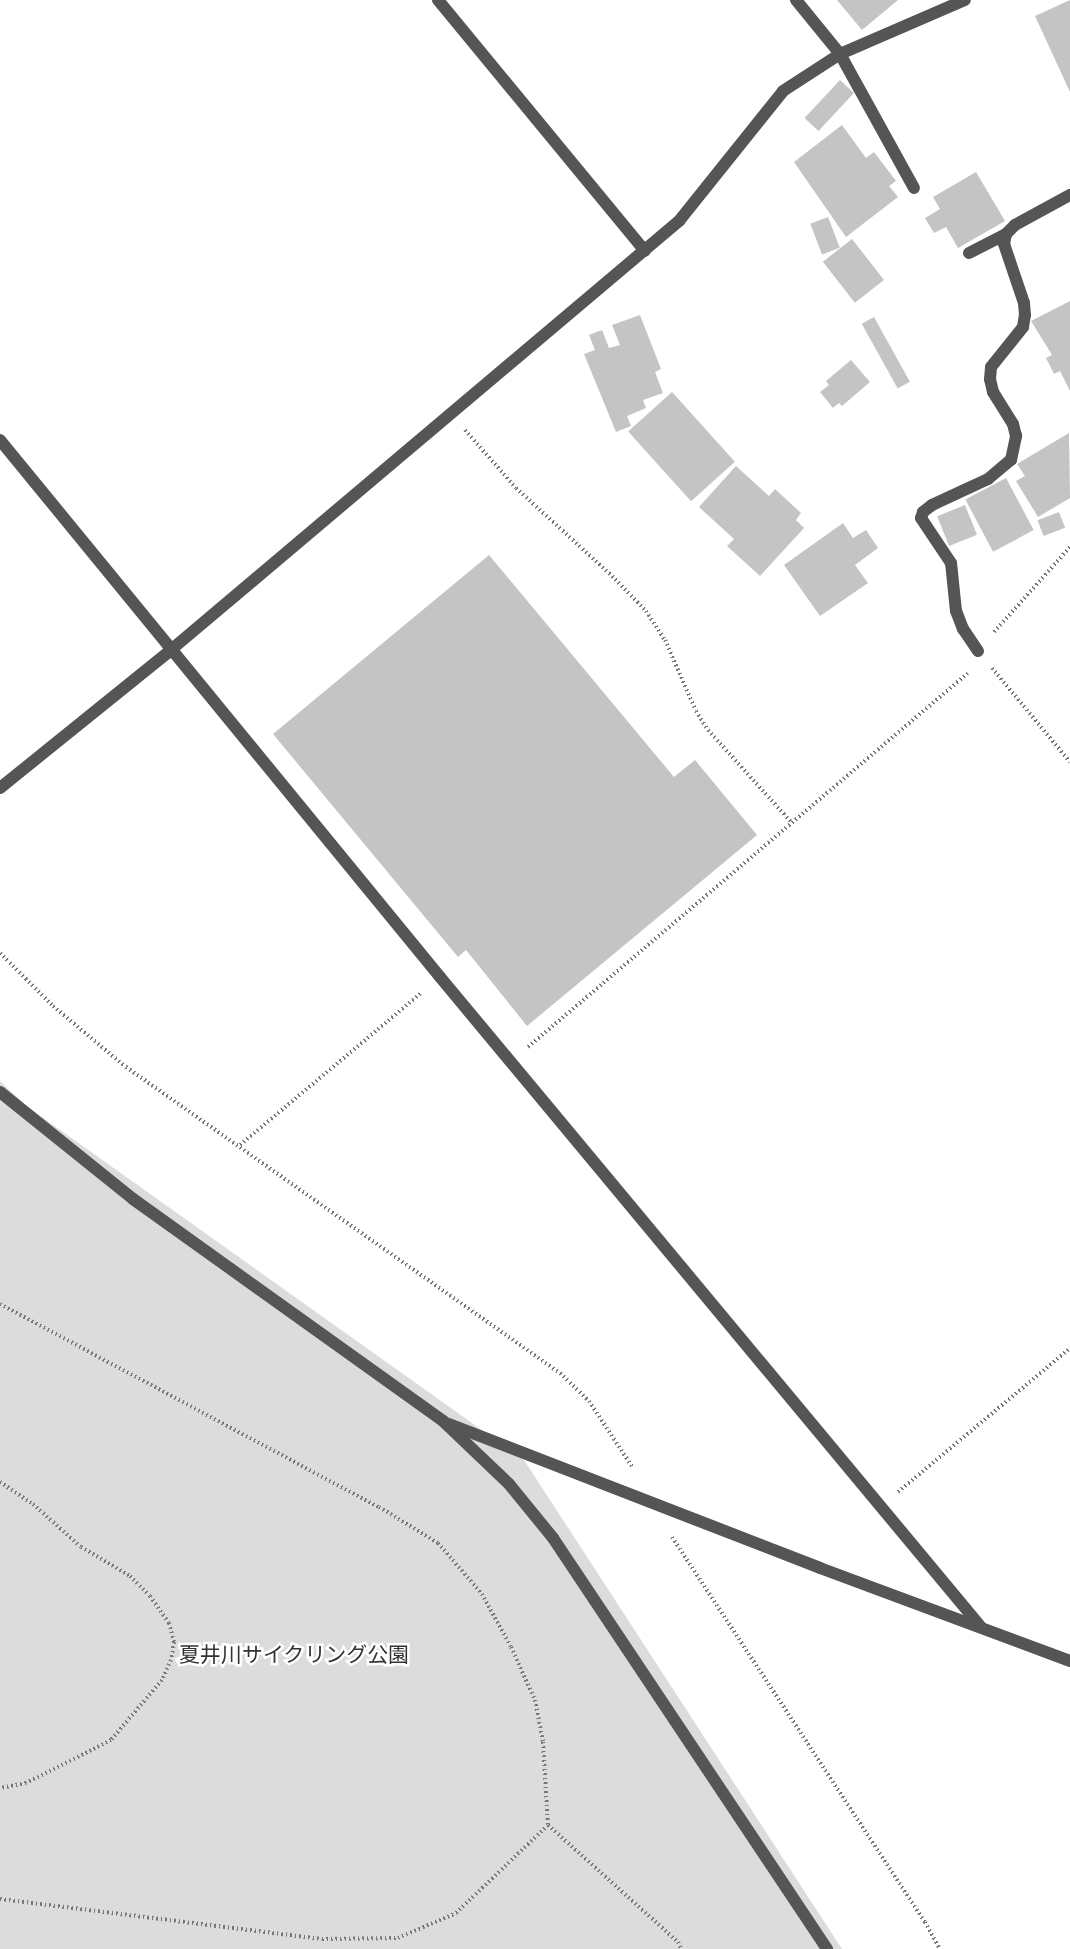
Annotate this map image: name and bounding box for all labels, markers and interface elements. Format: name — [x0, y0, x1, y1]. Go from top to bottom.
park label: 夏井川サイクリング公園 — [179, 1643, 409, 1669]

